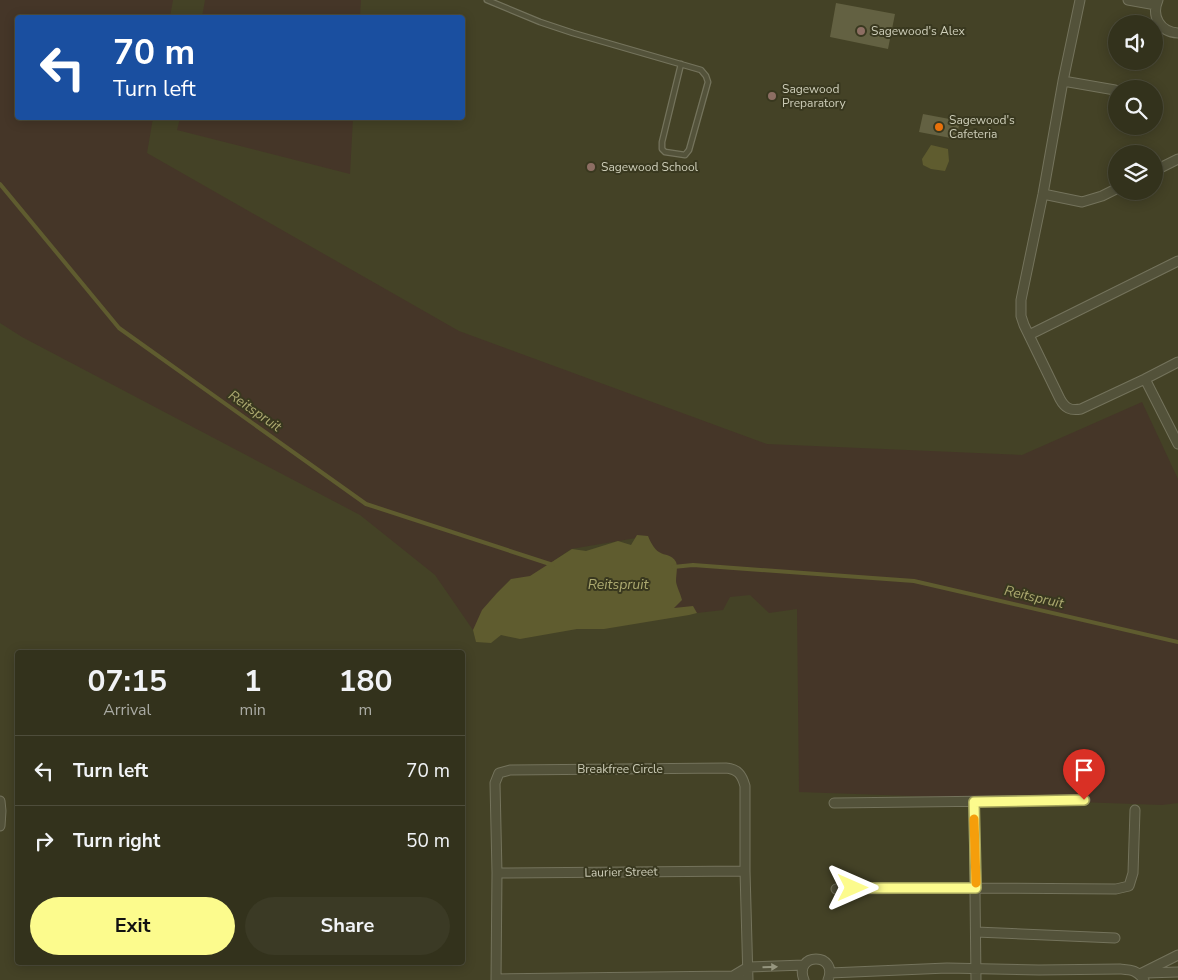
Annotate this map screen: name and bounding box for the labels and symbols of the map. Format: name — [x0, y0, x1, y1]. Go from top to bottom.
place label: Sagewood's Alex — [871, 23, 966, 39]
marker: Sagewood's Alex — [855, 25, 867, 37]
place label: Sagewood Preparatory — [782, 81, 846, 111]
marker: Sagewood Preparatory — [766, 90, 778, 102]
place label: Sagewood's Cafeteria — [949, 112, 1015, 142]
marker: Sagewood's Cafeteria — [933, 121, 945, 133]
place label: Sagewood School — [601, 159, 699, 175]
marker: Sagewood School — [585, 161, 597, 173]
water label: Reitspruit — [225, 386, 286, 437]
water label: Reitspruit — [588, 575, 649, 594]
water label: Reitspruit — [1002, 581, 1067, 613]
pin — [1063, 749, 1105, 800]
street label: Breakfree Circle — [577, 761, 663, 777]
position arrow — [826, 861, 878, 913]
street label: Laurier Street — [584, 863, 659, 881]
one-way arrow — [762, 962, 778, 970]

